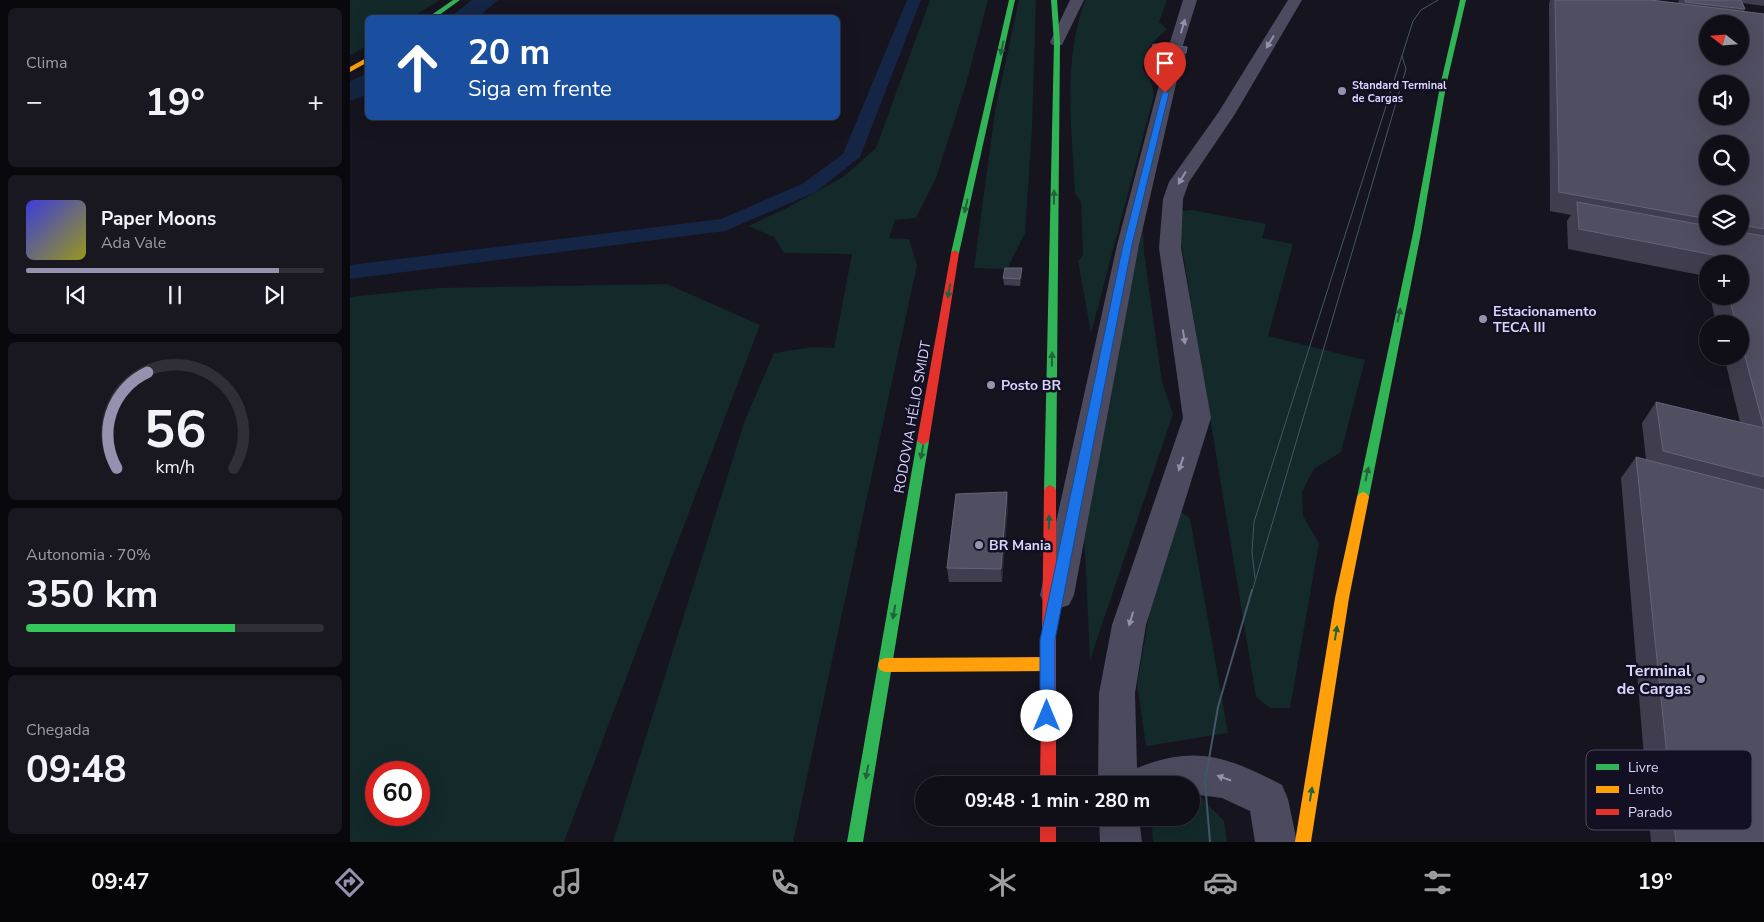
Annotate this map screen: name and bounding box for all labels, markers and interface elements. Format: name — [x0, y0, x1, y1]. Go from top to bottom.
north arrow — [1699, 15, 1749, 65]
map controls — [1699, 15, 1749, 365]
one-way arrow — [1179, 18, 1187, 33]
text: 20 m — [468, 29, 550, 76]
icon: ahead — [385, 35, 450, 100]
one-way arrow — [1265, 35, 1274, 48]
one-way arrow — [998, 40, 1006, 55]
pin — [1144, 42, 1186, 93]
icon: arrive — [1151, 49, 1179, 77]
text: Clima — [26, 52, 67, 74]
text: Siga em frente — [468, 74, 612, 104]
button: sound — [1699, 75, 1749, 125]
text: 19° — [145, 77, 205, 128]
place label: Standard Terminal de Cargas — [1352, 78, 1447, 106]
text: − — [26, 83, 43, 121]
text: + — [307, 83, 324, 121]
marker: Standard Terminal de Cargas — [1336, 85, 1348, 97]
button: search — [1699, 135, 1749, 185]
one-way arrow — [1178, 172, 1187, 185]
one-way arrow — [1050, 188, 1058, 204]
button: layers — [1699, 195, 1749, 245]
one-way arrow — [962, 199, 970, 214]
text: Paper Moons — [101, 206, 216, 232]
text: Ada Vale — [101, 232, 166, 254]
button: + — [1699, 255, 1749, 305]
icon: previous — [62, 281, 90, 309]
icon: pause — [161, 281, 189, 309]
icon: next — [260, 281, 288, 309]
one-way arrow — [945, 284, 953, 300]
place label: Estacionamento TECA III — [1493, 302, 1597, 337]
one-way arrow — [1396, 306, 1404, 322]
marker: Estacionamento TECA III — [1477, 313, 1489, 325]
button: − — [1699, 315, 1749, 365]
one-way arrow — [1181, 330, 1189, 346]
street label: RODOVIA HÉLIO SMIDT — [890, 339, 935, 495]
one-way arrow — [1048, 351, 1056, 367]
place label: Posto BR — [1001, 376, 1061, 395]
marker: Posto BR — [985, 379, 997, 391]
text: 56 — [144, 394, 206, 465]
one-way arrow — [917, 444, 925, 460]
text: km/h — [155, 455, 195, 479]
one-way arrow — [1177, 457, 1185, 472]
one-way arrow — [1364, 466, 1372, 482]
one-way arrow — [1045, 513, 1053, 529]
place label: BR Mania — [989, 536, 1051, 555]
marker: BR Mania — [973, 539, 985, 551]
text: Autonomia · 70% — [26, 544, 151, 566]
text: 350 km — [26, 569, 158, 620]
one-way arrow — [890, 604, 898, 620]
one-way arrow — [1126, 611, 1134, 626]
one-way arrow — [1333, 625, 1341, 641]
place label: Terminal de Cargas — [1617, 660, 1691, 700]
marker: Terminal de Cargas — [1695, 673, 1707, 685]
position arrow — [1020, 689, 1072, 741]
text: Chegada — [26, 719, 90, 741]
text: 09:48 — [26, 744, 127, 795]
legend — [1586, 750, 1752, 830]
text: Livre — [1628, 758, 1658, 777]
speed limit sign: 60 — [365, 761, 430, 826]
one-way arrow — [862, 764, 870, 780]
one-way arrow — [1216, 774, 1231, 781]
text: Lento — [1628, 780, 1664, 799]
one-way arrow — [1307, 786, 1315, 802]
text: 09:48 · 1 min · 280 m — [965, 788, 1150, 814]
text: Parado — [1628, 803, 1672, 822]
icon: directions — [332, 865, 367, 900]
icon: music — [550, 865, 585, 900]
icon: phone — [767, 865, 802, 900]
icon: climate — [985, 865, 1020, 900]
icon: car — [1203, 865, 1238, 900]
icon: filters — [1420, 865, 1455, 900]
text: 09:47 — [91, 867, 150, 897]
text: 19° — [1638, 867, 1673, 897]

